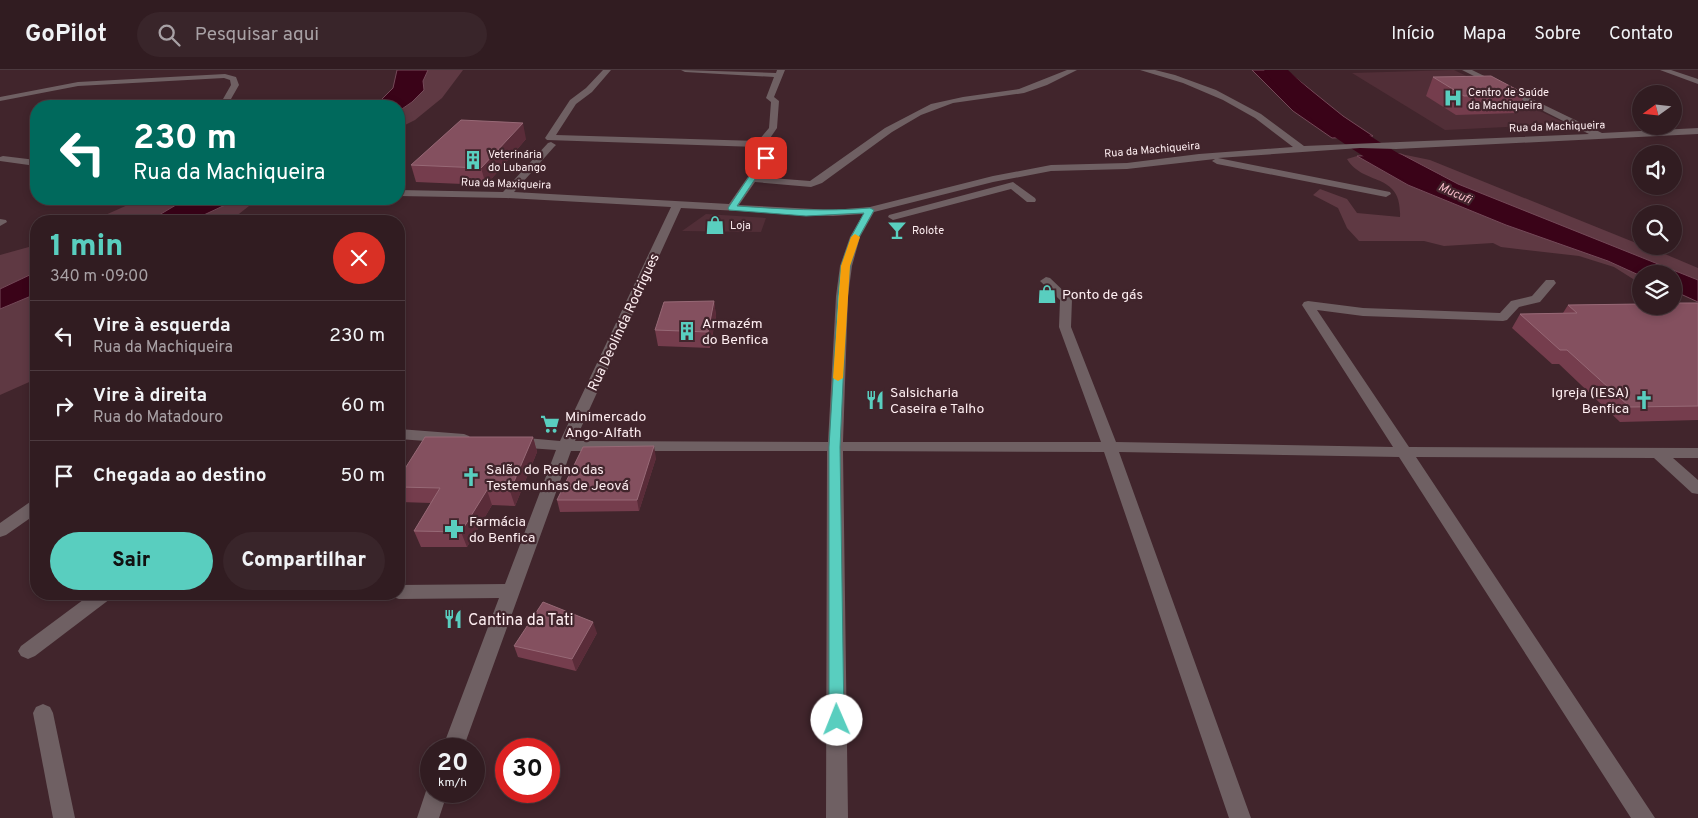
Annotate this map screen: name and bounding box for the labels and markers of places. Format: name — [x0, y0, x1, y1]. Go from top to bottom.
place label: Centro de Saúde da Machiqueira — [1468, 86, 1549, 113]
hospital icon: Centro de Saúde da Machiqueira — [1442, 87, 1464, 109]
pin — [745, 137, 787, 179]
place label: Veterinária do Lubango — [488, 148, 546, 175]
building icon: Veterinária do Lubango — [462, 149, 484, 171]
shop icon: Loja — [704, 214, 726, 236]
place label: Loja — [730, 219, 751, 233]
bar icon: Rolote — [886, 219, 908, 241]
place label: Rolote — [912, 224, 944, 238]
shop icon: Ponto de gás — [1036, 283, 1058, 305]
place label: Ponto de gás — [1062, 287, 1143, 304]
place label: Armazém do Benfica — [702, 316, 768, 349]
building icon: Armazém do Benfica — [676, 320, 698, 342]
place label: Salsicharia Caseira e Talho — [890, 385, 984, 418]
place label: Igreja (IESA) Benfica — [1551, 385, 1629, 418]
restaurant icon: Salsicharia Caseira e Talho — [864, 389, 886, 411]
church icon: Igreja (IESA) Benfica — [1633, 389, 1655, 411]
place label: Minimercado Ango-Alfath — [565, 409, 646, 442]
supermarket icon: Minimercado Ango-Alfath — [539, 413, 561, 435]
place label: Salão do Reino das Testemunhas de Jeová — [486, 462, 629, 495]
church icon: Salão do Reino das Testemunhas de Jeová — [460, 466, 482, 488]
place label: Farmácia do Benfica — [469, 514, 535, 547]
pharmacy icon: Farmácia do Benfica — [443, 518, 465, 540]
restaurant icon: Cantina da Tati — [442, 608, 464, 630]
place label: Cantina da Tati — [468, 611, 574, 631]

